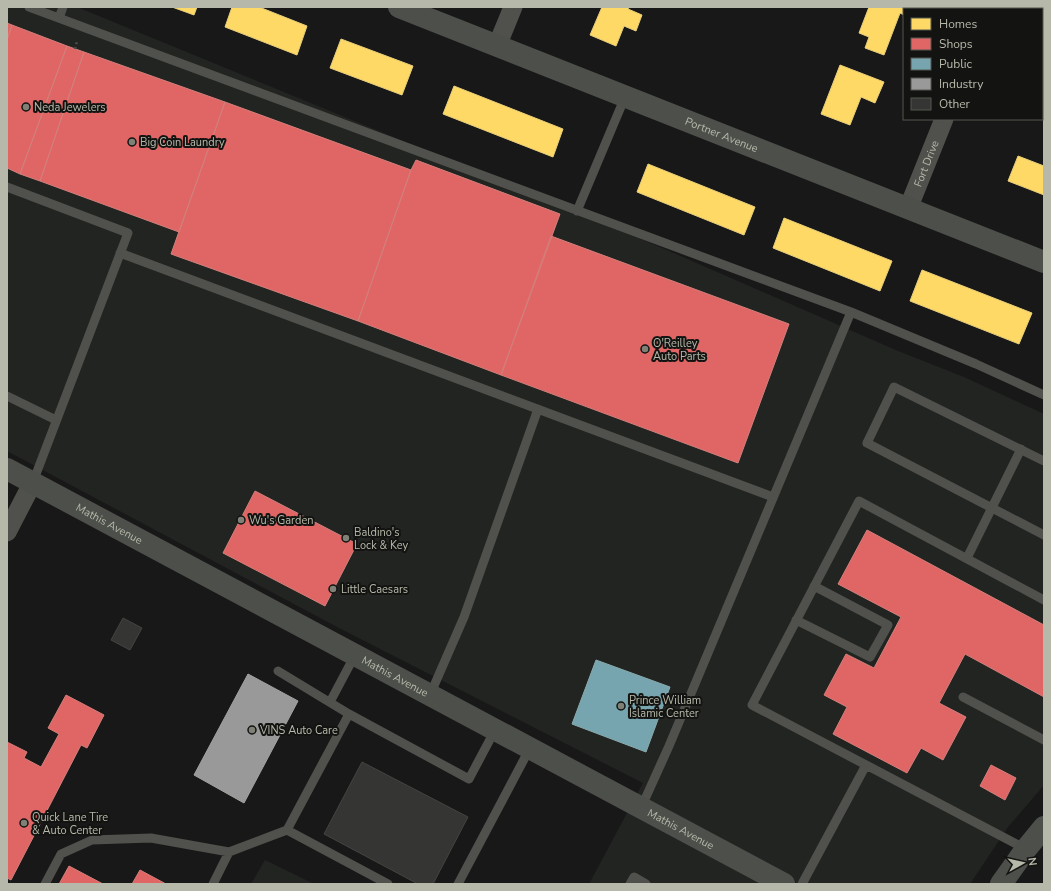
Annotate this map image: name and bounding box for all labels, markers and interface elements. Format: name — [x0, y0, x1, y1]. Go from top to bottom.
legend — [903, 8, 1043, 120]
text: Homes — [939, 16, 977, 32]
text: Shops — [939, 36, 973, 52]
text: Public — [939, 56, 973, 72]
text: Industry — [939, 76, 984, 92]
text: Other — [939, 96, 971, 112]
place label: Neda Jewelers — [34, 100, 106, 115]
marker: Neda Jewelers — [21, 102, 31, 112]
street label: Portner Avenue — [683, 113, 761, 156]
place label: Big Coin Laundry — [140, 135, 225, 150]
marker: Big Coin Laundry — [127, 137, 137, 147]
street label: Fort Drive — [910, 138, 942, 189]
place label: O'Reilley Auto Parts — [653, 336, 706, 364]
marker: O'Reilley Auto Parts — [640, 344, 650, 354]
street label: Mathis Avenue — [73, 500, 145, 548]
place label: Wu's Garden — [249, 513, 313, 528]
marker: Wu's Garden — [236, 515, 246, 525]
place label: Baldino's Lock & Key — [354, 525, 408, 553]
marker: Baldino's Lock & Key — [341, 533, 351, 543]
place label: Little Caesars — [341, 582, 408, 597]
marker: Little Caesars — [328, 584, 338, 594]
street label: Mathis Avenue — [359, 652, 431, 700]
place label: Prince William Islamic Center — [629, 693, 701, 721]
marker: Prince William Islamic Center — [616, 701, 626, 711]
place label: VINS Auto Care — [259, 723, 338, 738]
marker: VINS Auto Care — [247, 725, 257, 735]
street label: Mathis Avenue — [645, 805, 717, 853]
place label: Quick Lane Tire & Auto Center — [32, 810, 108, 838]
marker: Quick Lane Tire & Auto Center — [19, 818, 29, 828]
north arrow — [1003, 843, 1043, 883]
text: N — [1024, 857, 1040, 867]

